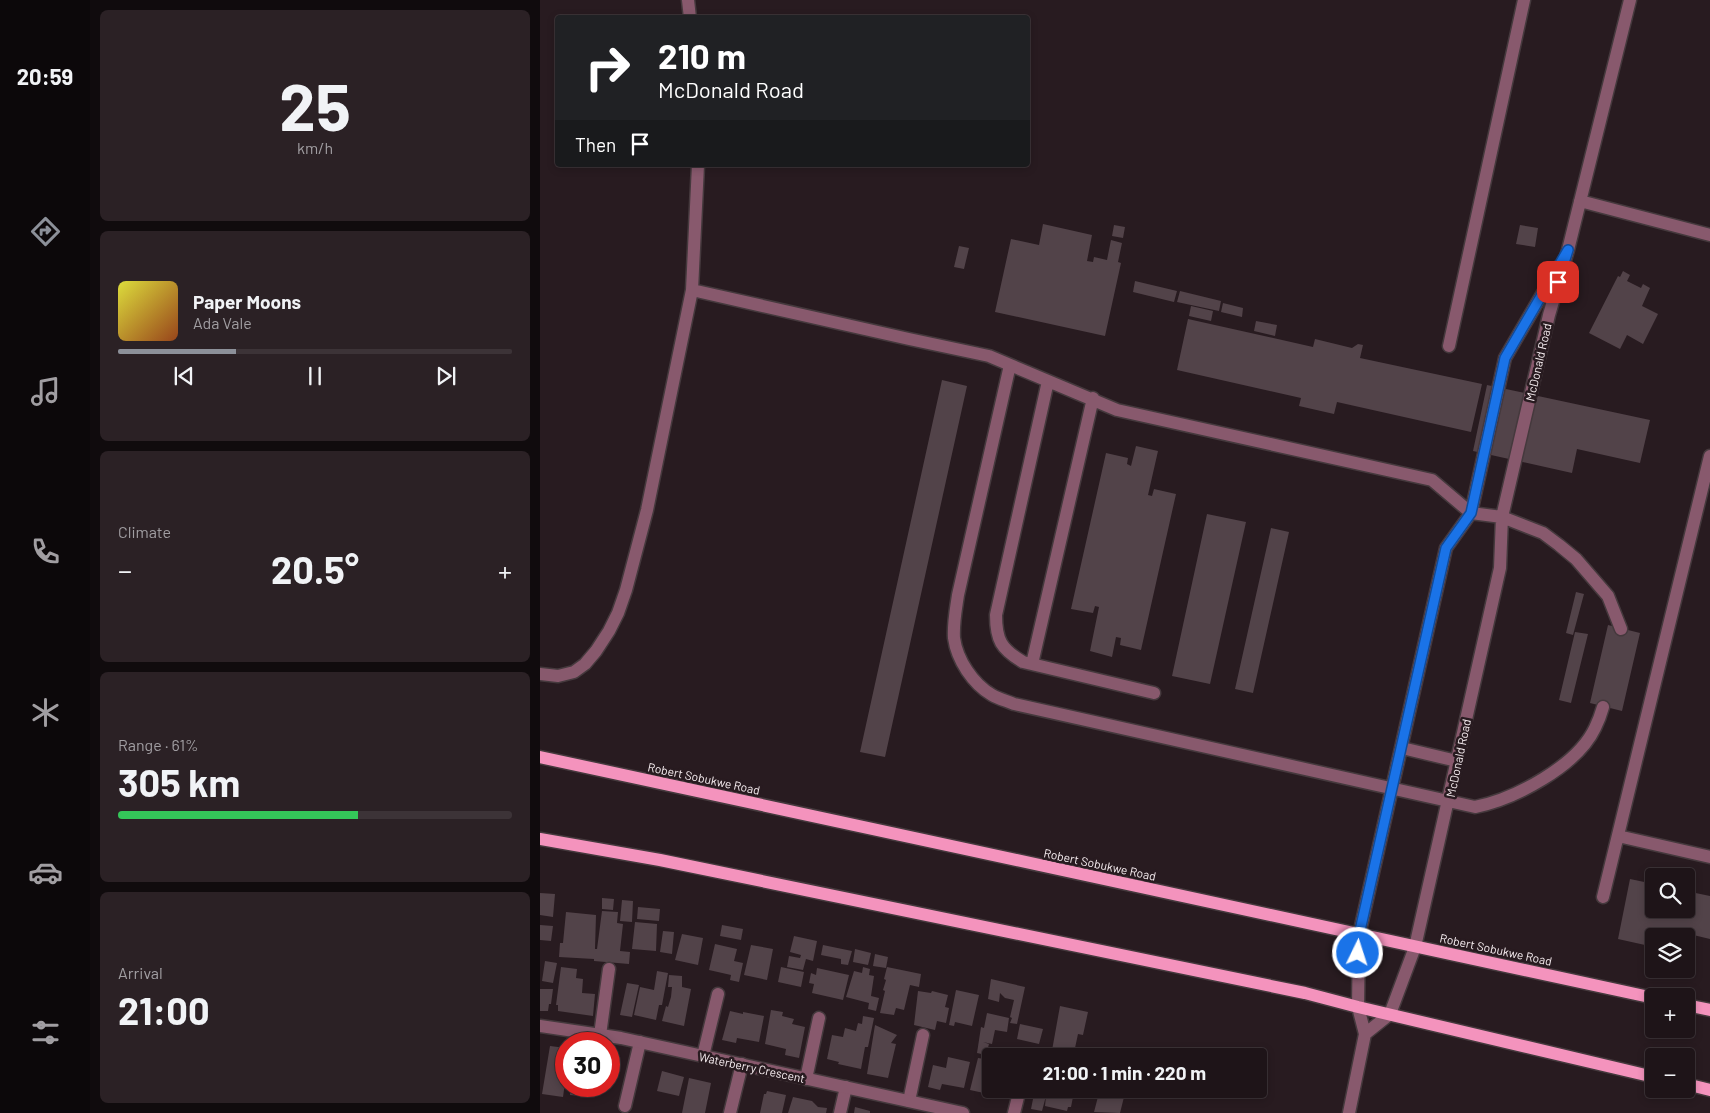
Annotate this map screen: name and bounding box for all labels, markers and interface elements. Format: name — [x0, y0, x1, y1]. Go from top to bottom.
text: 210 m — [658, 34, 746, 76]
icon: right — [575, 35, 640, 100]
text: 20:59 — [17, 63, 73, 89]
text: 25 — [279, 66, 351, 144]
text: McDonald Road — [658, 76, 804, 102]
icon: arrive — [626, 130, 654, 158]
text: Then — [575, 133, 616, 156]
text: km/h — [297, 138, 333, 157]
icon: directions — [28, 214, 63, 249]
pin — [1537, 261, 1579, 303]
icon: arrive — [1544, 268, 1572, 296]
text: Paper Moons — [193, 290, 301, 313]
text: Ada Vale — [193, 313, 252, 332]
street label: McDonald Road — [1522, 322, 1554, 402]
icon: previous — [170, 362, 198, 390]
icon: pause — [301, 362, 329, 390]
icon: next — [432, 362, 460, 390]
icon: music — [28, 374, 63, 409]
text: Climate — [118, 522, 171, 541]
icon: phone — [28, 534, 63, 569]
text: 20.5° — [271, 546, 359, 592]
text: − — [118, 553, 132, 587]
text: + — [498, 553, 512, 587]
icon: climate — [28, 695, 63, 730]
street label: McDonald Road — [1443, 718, 1473, 798]
text: Range · 61% — [118, 735, 199, 754]
text: 305 km — [118, 759, 240, 805]
street label: Robert Sobukwe Road — [647, 759, 761, 797]
street label: Robert Sobukwe Road — [1043, 845, 1157, 883]
icon: car — [28, 855, 63, 890]
map controls — [1645, 868, 1695, 1098]
button: search — [1645, 868, 1695, 918]
position arrow — [1331, 926, 1383, 978]
button: layers — [1645, 928, 1695, 978]
street label: Robert Sobukwe Road — [1439, 930, 1553, 968]
text: Arrival — [118, 963, 163, 982]
text: 21:00 — [118, 987, 210, 1033]
button: + — [1645, 988, 1695, 1038]
icon: filters — [28, 1015, 63, 1050]
speed limit sign: 30 — [555, 1032, 620, 1097]
button: − — [1645, 1048, 1695, 1098]
street label: Waterberry Crescent — [698, 1049, 806, 1085]
text: 21:00 · 1 min · 220 m — [1043, 1061, 1206, 1084]

